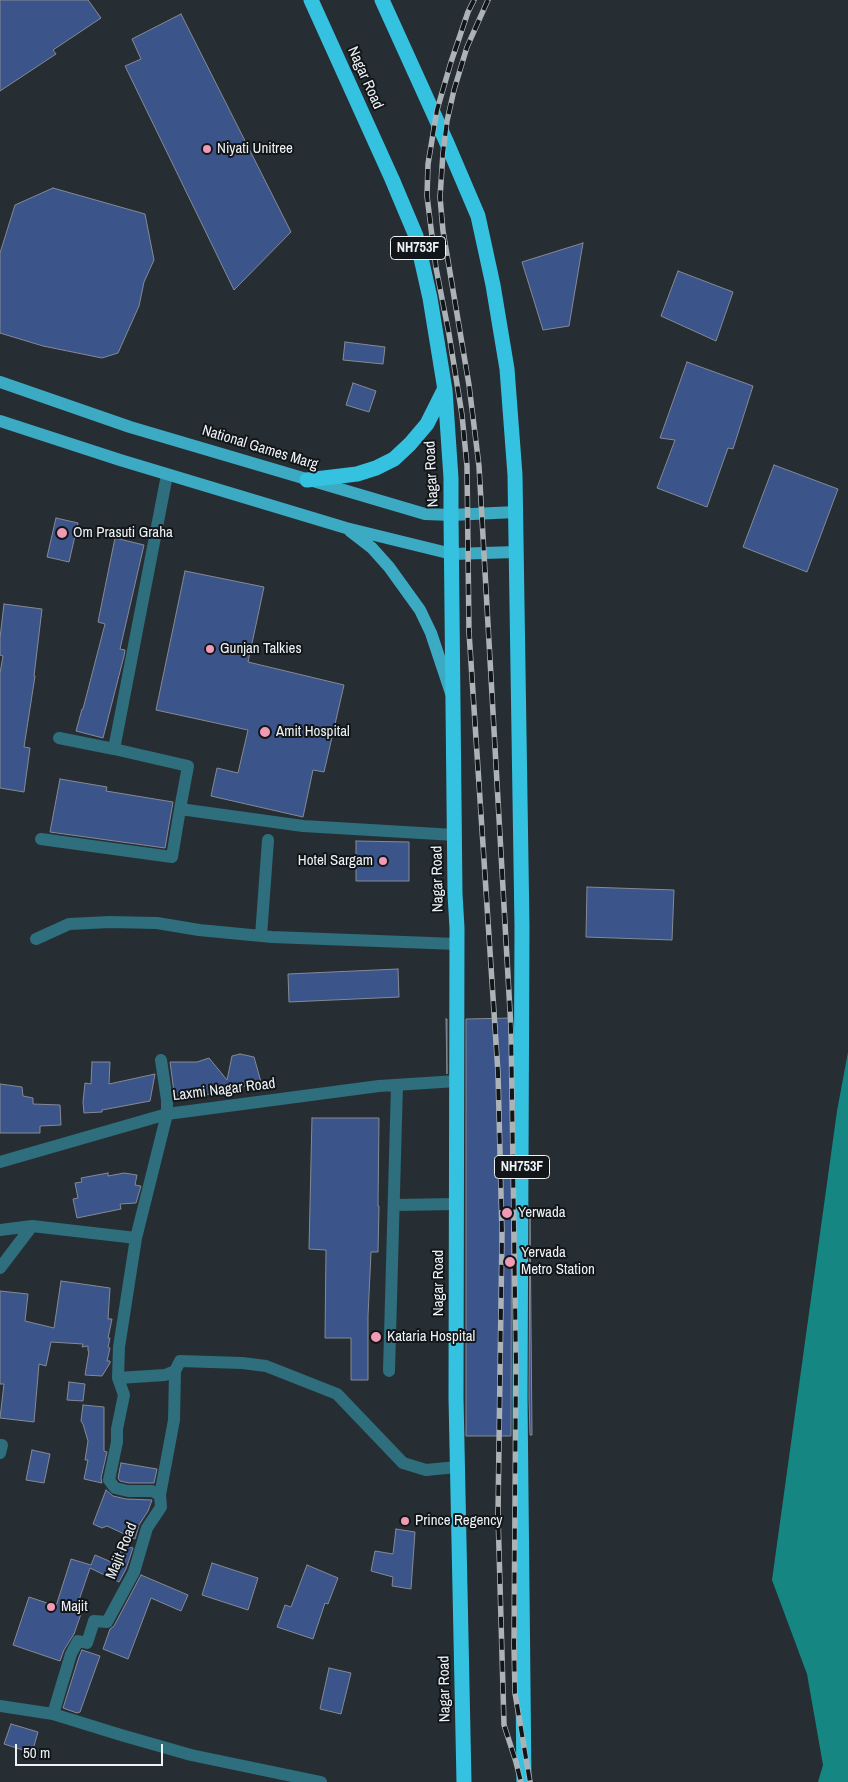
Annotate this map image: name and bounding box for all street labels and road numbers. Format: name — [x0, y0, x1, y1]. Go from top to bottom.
street label: Nagar Road — [343, 44, 387, 112]
road number: NH753F — [390, 237, 446, 260]
street label: National Games Marg — [200, 422, 320, 474]
street label: Nagar Road — [421, 440, 443, 508]
street label: Nagar Road — [428, 846, 448, 912]
street label: Laxmi Nagar Road — [172, 1075, 276, 1105]
road number: NH753F — [494, 1156, 550, 1178]
street label: Nagar Road — [430, 1250, 448, 1316]
street label: Majit Road — [103, 1520, 141, 1582]
street label: Nagar Road — [435, 1656, 455, 1722]

